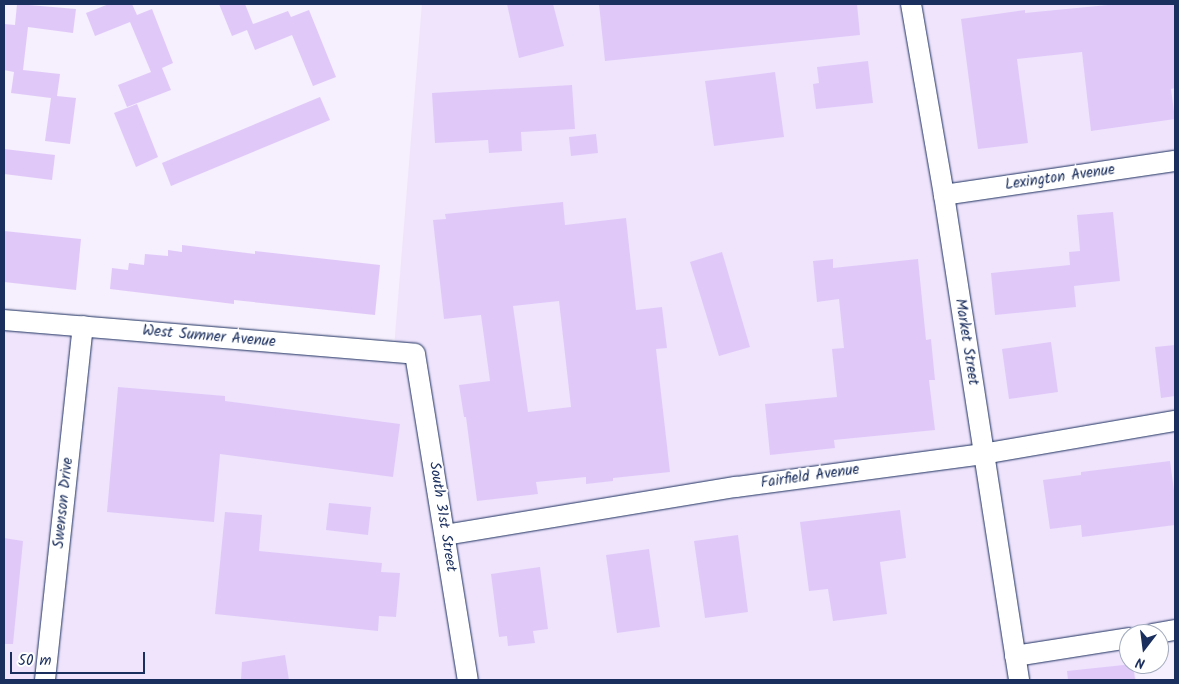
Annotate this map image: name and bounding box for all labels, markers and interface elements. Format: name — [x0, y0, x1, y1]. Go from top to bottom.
street label: Lexington Avenue — [1004, 161, 1116, 195]
street label: Market Street — [950, 297, 982, 387]
street label: West Sumner Avenue — [142, 322, 276, 352]
street label: Swenson Drive — [50, 457, 78, 549]
street label: South 31st Street — [424, 461, 460, 573]
street label: Fairfield Avenue — [760, 461, 860, 493]
north arrow — [1119, 624, 1169, 674]
scale bar — [12, 642, 148, 674]
text: 50 m — [18, 649, 52, 673]
text: N — [1133, 651, 1147, 674]

